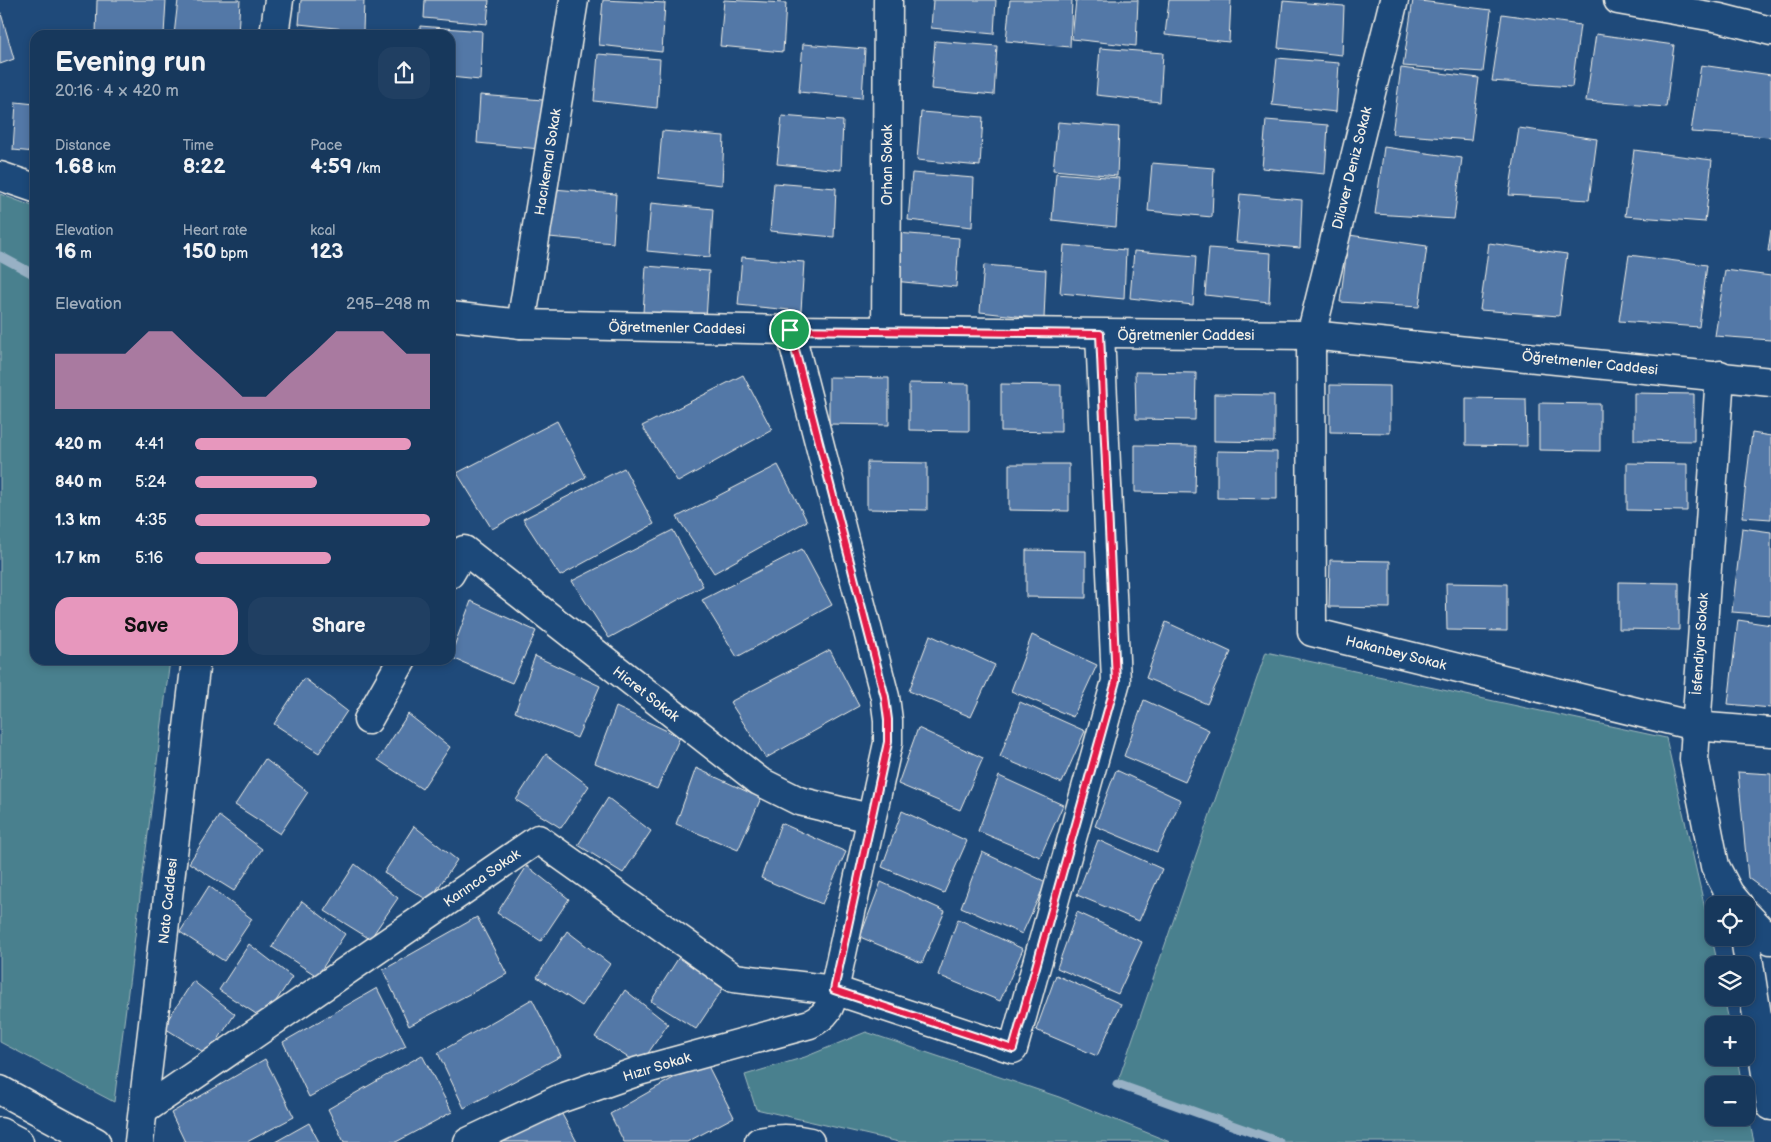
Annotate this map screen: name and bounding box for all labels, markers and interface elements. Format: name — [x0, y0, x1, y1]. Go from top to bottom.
text: Evening run — [55, 46, 206, 79]
button: share — [378, 47, 430, 99]
text: 20:16 · 4 × 420 m — [55, 82, 179, 101]
street label: Dilaver Deniz Sokak — [1329, 105, 1375, 231]
street label: Hacıkemal Sokak — [531, 107, 565, 217]
street label: Orhan Sokak — [879, 125, 896, 205]
text: Distance — [55, 137, 111, 154]
text: Time — [183, 137, 214, 154]
text: Pace — [310, 137, 342, 154]
text: 1.68 — [55, 154, 94, 179]
text: 8:22 — [183, 154, 225, 179]
text: 4:59 — [310, 154, 352, 179]
text: km — [94, 160, 116, 177]
text: /km — [352, 160, 381, 177]
text: Elevation — [55, 222, 113, 239]
text: Heart rate — [183, 222, 247, 239]
text: kcal — [310, 222, 335, 239]
text: 16 — [55, 239, 77, 264]
text: 150 — [183, 239, 217, 264]
text: 123 — [310, 239, 344, 264]
text: m — [77, 245, 92, 262]
text: bpm — [217, 245, 248, 262]
text: Elevation — [55, 295, 122, 314]
text: 295–298 m — [346, 295, 430, 314]
pin — [769, 309, 811, 351]
icon: arrive — [776, 316, 804, 344]
street label: Öğretmenler Caddesi — [608, 317, 746, 338]
street label: Öğretmenler Caddesi — [1118, 326, 1254, 344]
street label: Öğretmenler Caddesi — [1521, 346, 1659, 379]
text: 420 m — [55, 435, 102, 454]
text: 4:41 — [135, 435, 164, 454]
text: 840 m — [55, 473, 102, 492]
text: 5:24 — [135, 473, 166, 492]
text: 1.3 km — [55, 511, 101, 530]
text: 4:35 — [135, 511, 167, 530]
text: 1.7 km — [55, 549, 100, 568]
text: 5:16 — [135, 549, 163, 568]
street label: İsfendiyar Sokak — [1687, 592, 1712, 696]
button: Save — [55, 597, 238, 655]
button: Share — [248, 597, 430, 655]
street label: Hakanbey Sokak — [1344, 632, 1448, 674]
street label: Hicret Sokak — [609, 663, 683, 725]
street label: Karınca Sokak — [440, 845, 524, 911]
street label: Nato Caddesi — [155, 857, 181, 945]
map controls — [1705, 896, 1755, 1126]
button: locate — [1705, 896, 1755, 946]
button: layers — [1705, 956, 1755, 1006]
button: + — [1705, 1016, 1755, 1066]
street label: Hızır Sokak — [621, 1049, 693, 1085]
button: − — [1705, 1076, 1755, 1126]

